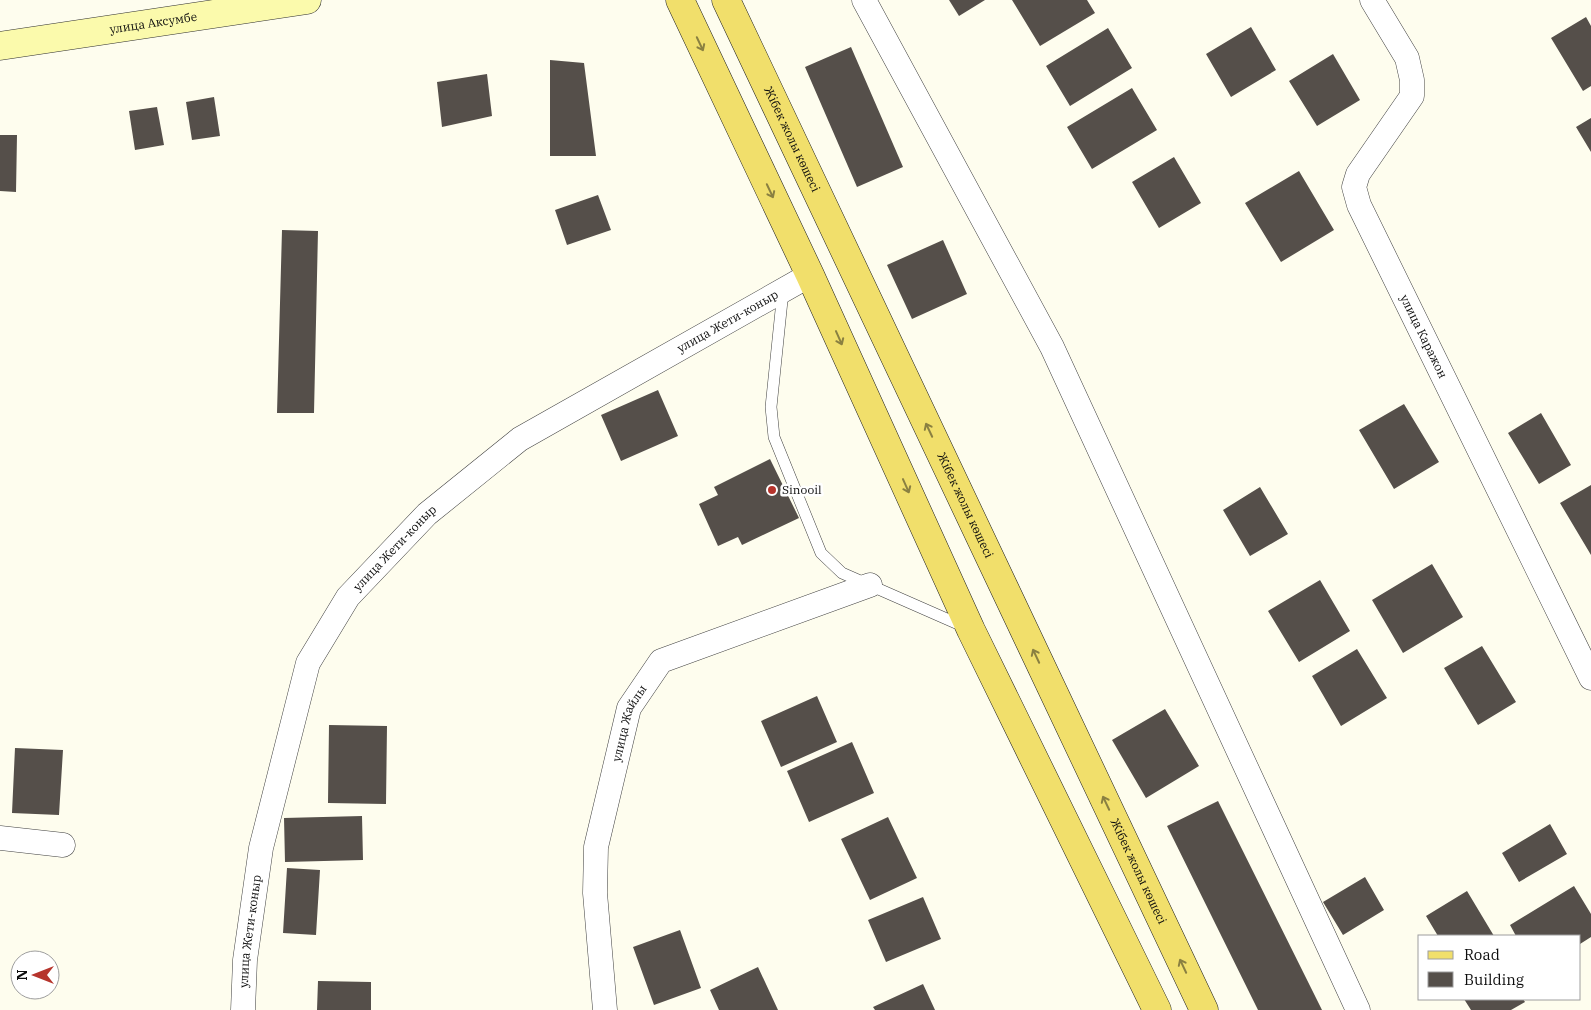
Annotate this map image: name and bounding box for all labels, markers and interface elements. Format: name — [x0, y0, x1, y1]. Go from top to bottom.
street label: улица Аксумбе — [108, 9, 198, 36]
one-way arrow — [696, 36, 706, 51]
street label: Жібек жолы көшесі — [761, 84, 824, 194]
one-way arrow — [766, 183, 775, 198]
street label: улица Жети-коныр — [674, 287, 781, 356]
street label: улица Каражон — [1397, 292, 1451, 381]
one-way arrow — [834, 330, 844, 345]
one-way arrow — [924, 423, 934, 438]
street label: Жібек жолы көшесі — [934, 450, 997, 560]
one-way arrow — [902, 478, 911, 493]
place label: Sinooil — [782, 482, 822, 497]
marker: Sinooil — [766, 484, 778, 496]
street label: улица Жети-коныр — [350, 501, 439, 594]
one-way arrow — [1031, 649, 1041, 664]
street label: улица Жайлы — [609, 681, 650, 763]
one-way arrow — [1101, 796, 1110, 811]
street label: Жібек жолы көшесі — [1107, 816, 1170, 926]
street label: улица Жети-коныр — [236, 874, 264, 988]
legend — [1418, 935, 1581, 1000]
text: Road — [1464, 945, 1500, 964]
north arrow — [10, 950, 60, 1000]
one-way arrow — [1177, 959, 1187, 974]
text: N — [13, 969, 31, 981]
text: Building — [1464, 970, 1524, 989]

